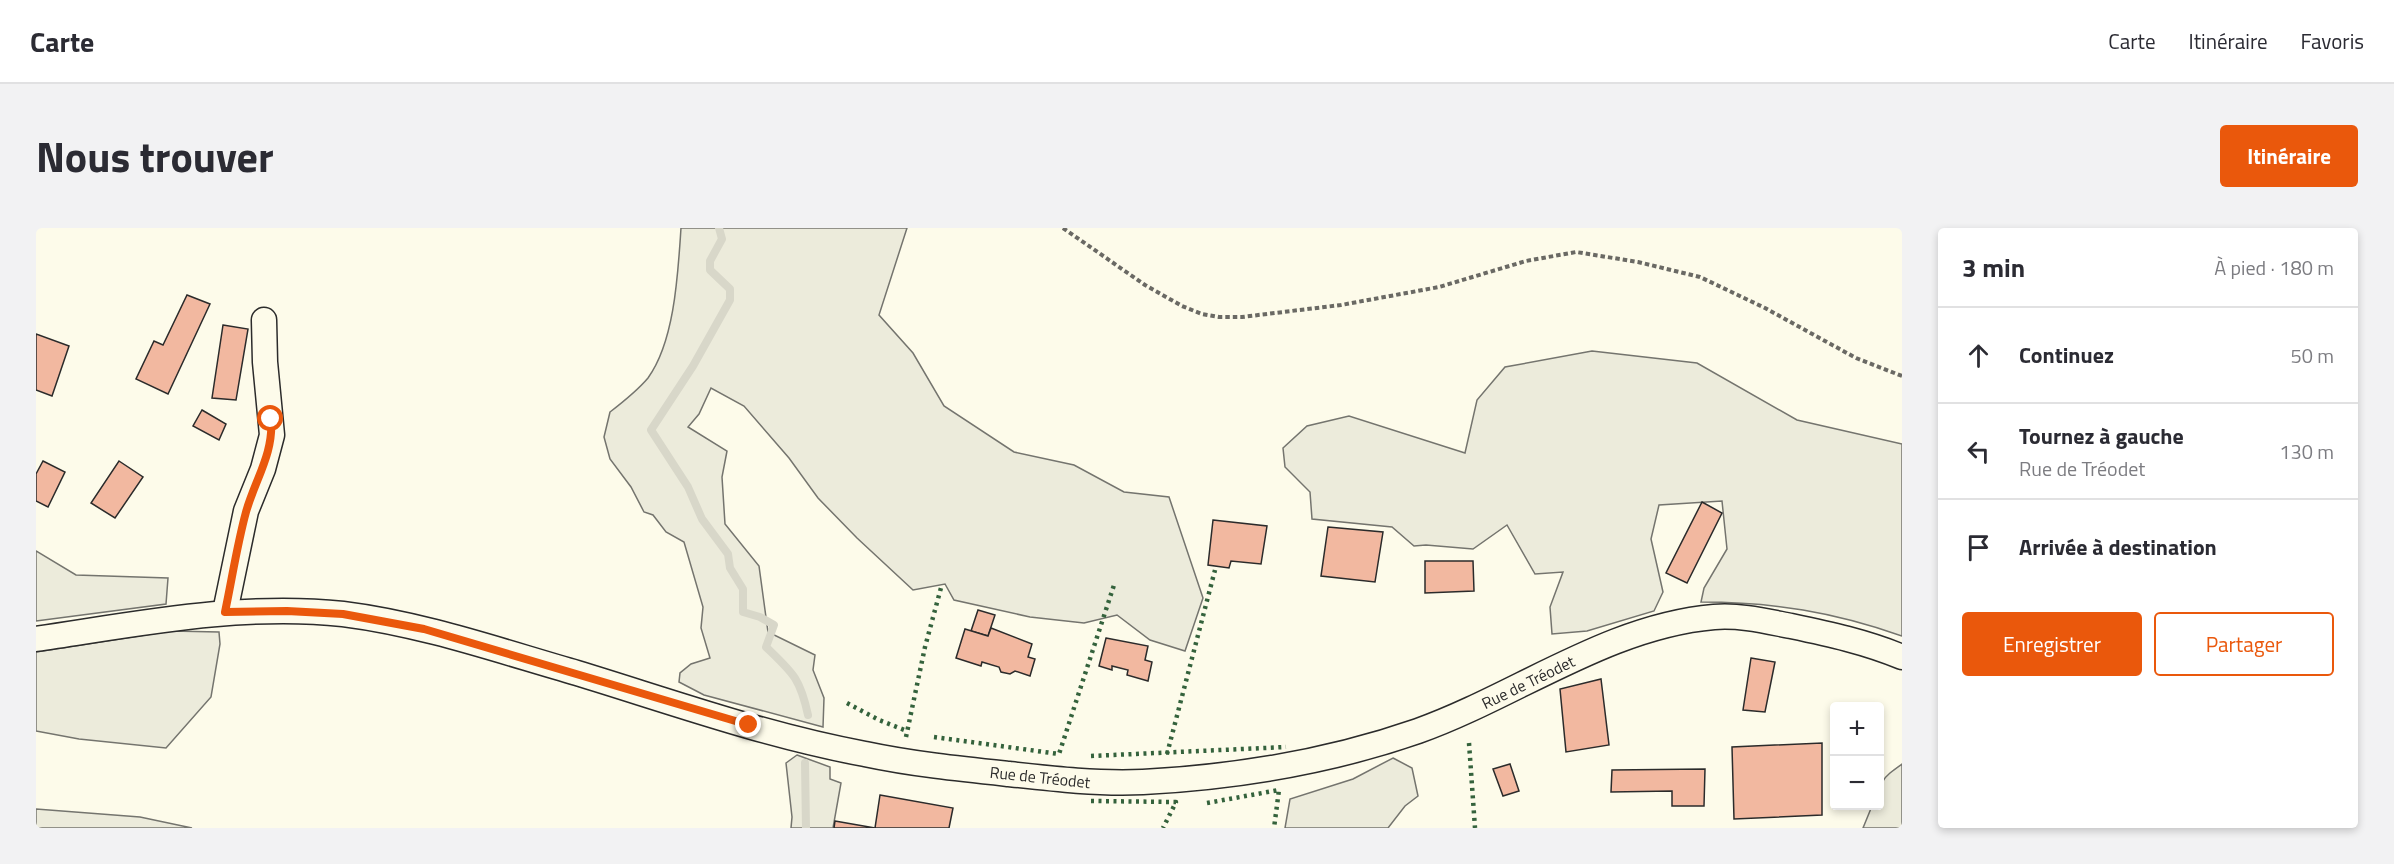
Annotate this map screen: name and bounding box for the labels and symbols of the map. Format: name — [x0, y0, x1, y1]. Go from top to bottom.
route start — [257, 405, 283, 431]
street label: Rue de Tréodet — [1477, 649, 1579, 715]
route end — [735, 711, 761, 737]
street label: Rue de Tréodet — [989, 760, 1092, 794]

